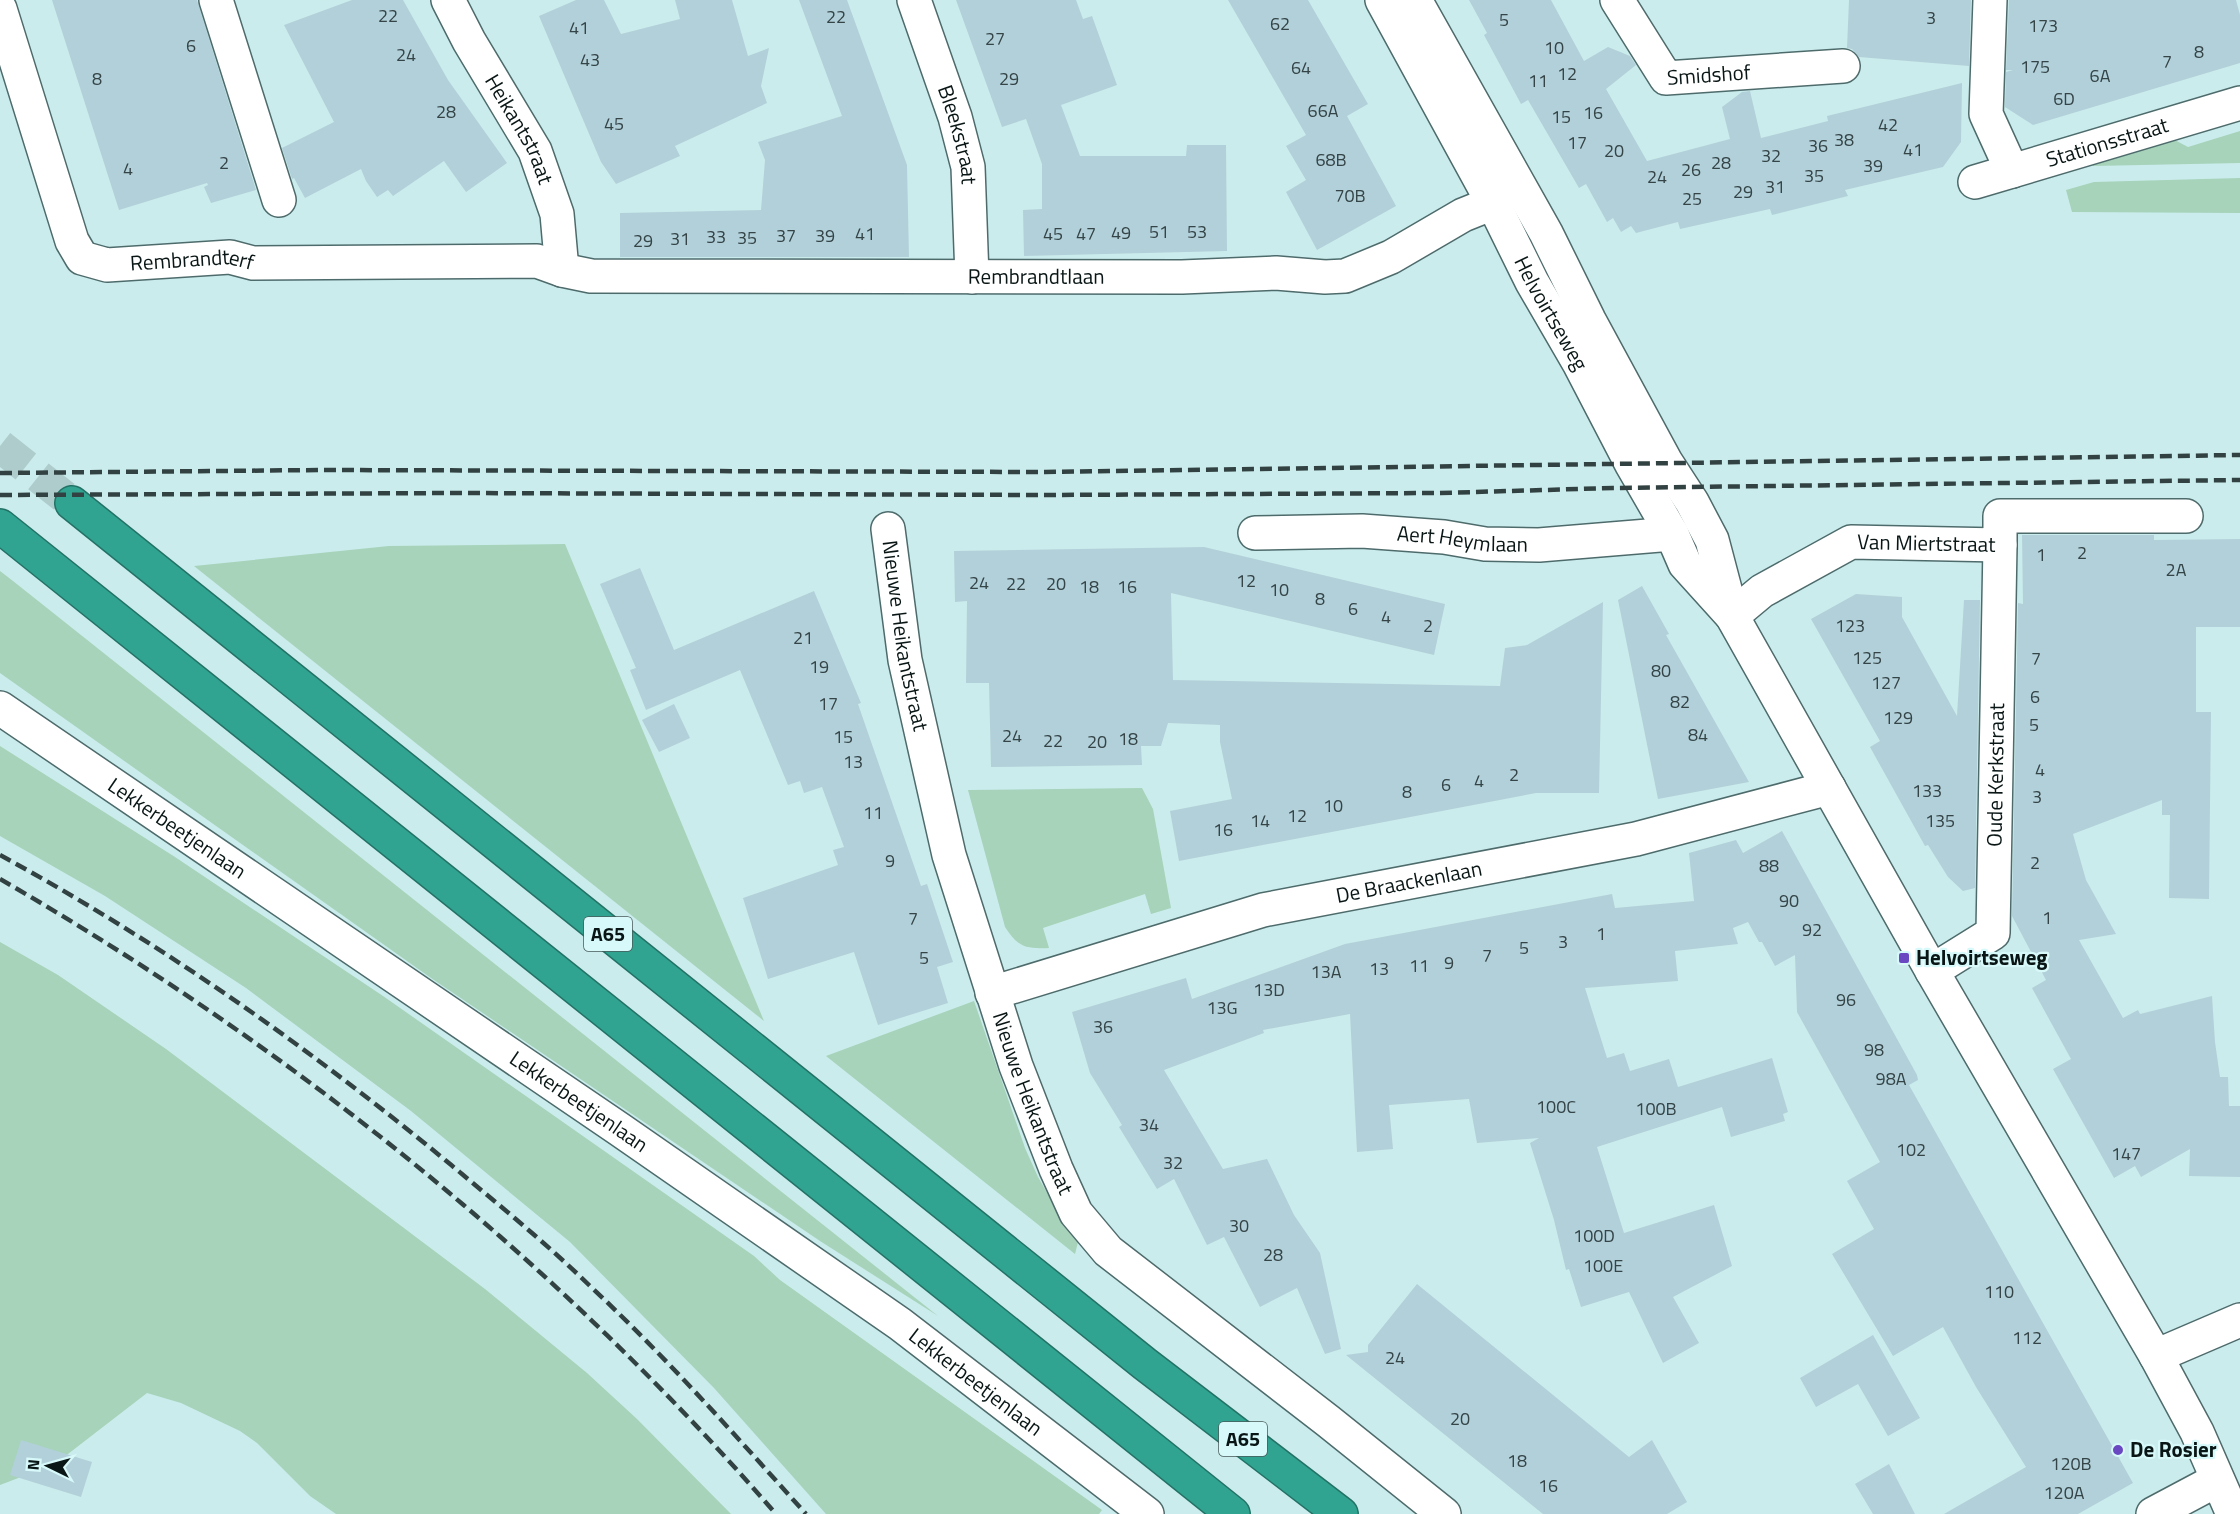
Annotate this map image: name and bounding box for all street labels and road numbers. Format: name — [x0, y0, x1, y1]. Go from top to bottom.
street label: Smidshof — [1666, 55, 1752, 93]
street label: Heikantstraat — [477, 68, 563, 189]
street label: Bleekstraat — [930, 80, 986, 185]
street label: Stationsstraat — [2042, 108, 2173, 175]
street label: Rembrandterf — [129, 240, 258, 278]
street label: Helvoirtseweg — [1507, 250, 1597, 376]
street label: Rembrandtlaan — [968, 260, 1105, 292]
street label: Aert Heymlaan — [1396, 517, 1528, 560]
street label: Van Miertstraat — [1857, 525, 1997, 560]
street label: Nieuwe Heikantstraat — [875, 538, 938, 735]
street label: Oude Kerkstraat — [1978, 702, 2012, 847]
street label: Lekkerbeetjenlaan — [102, 769, 253, 886]
street label: De Braackenlaan — [1333, 852, 1485, 911]
road number: A65 — [584, 917, 632, 951]
street label: Nieuwe Heikantstraat — [985, 1008, 1083, 1200]
street label: Lekkerbeetjenlaan — [504, 1042, 655, 1160]
street label: Lekkerbeetjenlaan — [902, 1319, 1050, 1443]
road number: A65 — [1219, 1422, 1267, 1456]

